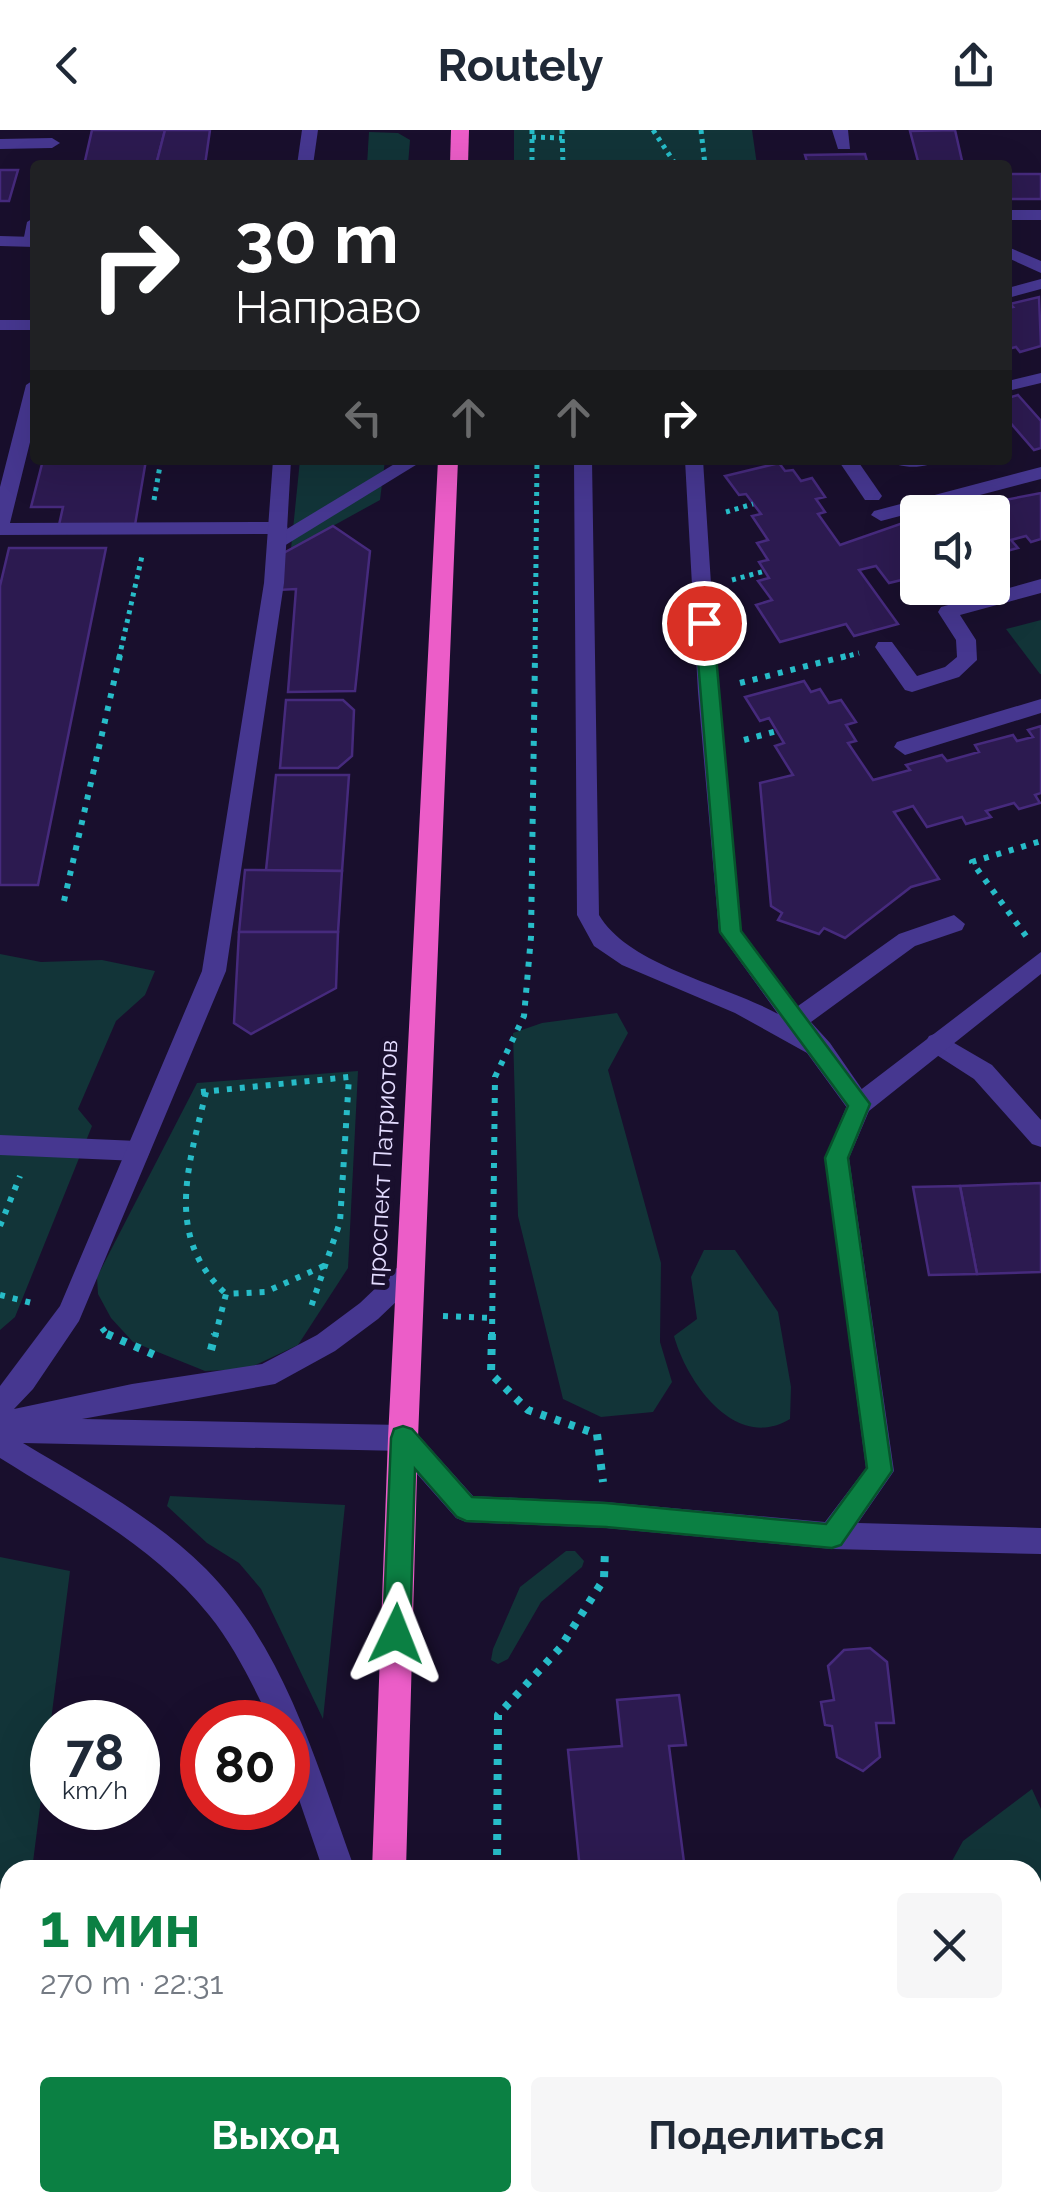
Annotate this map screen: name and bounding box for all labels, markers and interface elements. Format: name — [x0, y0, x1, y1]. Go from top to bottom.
icon: back — [40, 38, 95, 93]
icon: share — [946, 38, 1001, 93]
text: Routely — [438, 39, 603, 92]
text: 30 m — [235, 197, 399, 279]
icon: right — [70, 200, 200, 330]
text: Направо — [235, 281, 421, 334]
icon: left — [336, 390, 391, 445]
icon: ahead — [441, 390, 496, 445]
icon: ahead — [546, 390, 601, 445]
icon: right — [651, 390, 706, 445]
map controls — [900, 495, 1010, 605]
button: sound — [900, 495, 1010, 605]
pin — [662, 581, 747, 666]
icon: arrive — [677, 596, 732, 651]
street label: проспект Патриотов — [361, 1039, 403, 1287]
position arrow — [344, 1582, 448, 1686]
speed limit sign: 80 — [180, 1700, 310, 1830]
text: 78 — [66, 1723, 124, 1782]
text: km/h — [62, 1775, 128, 1805]
text: 1 мин — [40, 1891, 201, 1961]
button: close — [897, 1893, 1002, 1998]
text: 270 m · 22:31 — [40, 1964, 223, 2001]
button: Выход — [40, 2077, 511, 2192]
button: Поделиться — [531, 2077, 1002, 2192]

